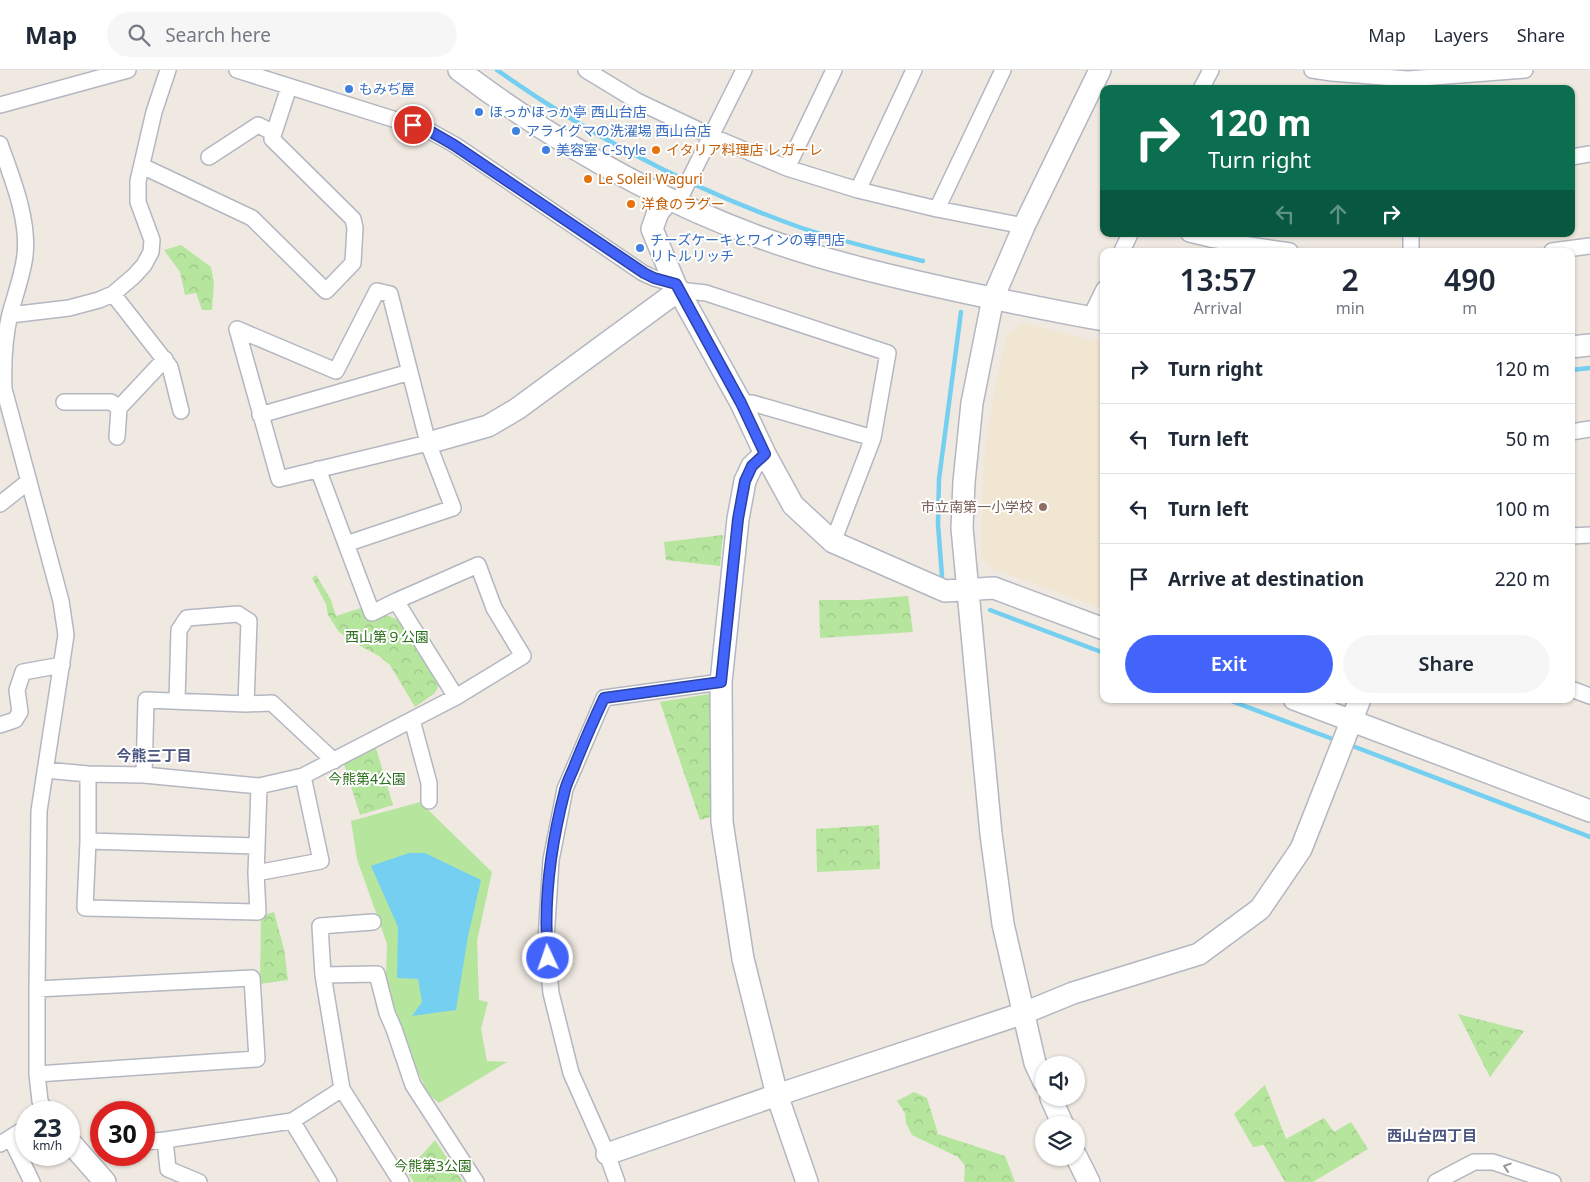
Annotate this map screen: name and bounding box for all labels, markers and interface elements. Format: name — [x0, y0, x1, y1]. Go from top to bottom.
search box — [107, 12, 457, 57]
text: Map — [25, 18, 77, 51]
icon: search — [125, 21, 153, 49]
text: Search here — [165, 22, 271, 48]
text: Map — [1368, 23, 1406, 47]
text: Layers — [1434, 23, 1489, 47]
text: Share — [1517, 23, 1565, 47]
place label: もみぢ屋 — [359, 79, 415, 98]
marker: もみぢ屋 — [343, 83, 355, 95]
text: 120 m — [1208, 99, 1311, 146]
place label: ほっかほっか亭 西山台店 — [489, 102, 647, 121]
pin — [392, 104, 434, 146]
icon: right — [1125, 105, 1190, 170]
marker: ほっかほっか亭 西山台店 — [473, 106, 485, 118]
icon: arrive — [399, 111, 427, 139]
place label: アライグマの洗濯場 西山台店 — [526, 121, 711, 140]
marker: アライグマの洗濯場 西山台店 — [510, 125, 522, 137]
place label: 美容室 C-Style — [556, 140, 646, 159]
place label: イタリア料理店 レガーレ — [666, 140, 823, 159]
marker: 美容室 C-Style — [540, 144, 552, 156]
marker: イタリア料理店 レガーレ — [650, 144, 662, 156]
text: Turn right — [1208, 144, 1311, 174]
place label: Le Soleil Waguri — [598, 169, 703, 188]
marker: Le Soleil Waguri — [582, 173, 594, 185]
place label: 洋食のラグー — [641, 194, 725, 213]
marker: 洋食のラグー — [625, 198, 637, 210]
icon: left — [1271, 200, 1299, 228]
icon: ahead — [1324, 200, 1352, 228]
icon: right — [1377, 200, 1405, 228]
place label: チーズケーキとワインの専門店 リトルリッチ — [650, 230, 845, 265]
marker: チーズケーキとワインの専門店 リトルリッチ — [634, 242, 646, 254]
text: 13:57 — [1179, 259, 1256, 300]
text: 2 — [1342, 259, 1359, 300]
text: 490 — [1444, 259, 1496, 300]
text: Arrival — [1193, 297, 1242, 319]
text: min — [1336, 297, 1365, 319]
text: m — [1462, 297, 1477, 319]
icon: right — [1125, 355, 1153, 383]
text: Turn right — [1168, 356, 1263, 382]
text: 120 m — [1495, 356, 1550, 382]
icon: left — [1125, 425, 1153, 453]
text: Turn left — [1168, 426, 1249, 452]
text: 50 m — [1506, 426, 1550, 452]
icon: left — [1125, 495, 1153, 523]
text: Turn left — [1168, 496, 1249, 522]
text: 100 m — [1495, 496, 1550, 522]
place label: 市立南第一小学校 — [921, 497, 1033, 516]
marker: 市立南第一小学校 — [1037, 501, 1049, 513]
icon: arrive — [1125, 565, 1153, 593]
text: Arrive at destination — [1168, 566, 1364, 592]
text: 220 m — [1495, 566, 1550, 592]
park label: 西山第９公園 — [345, 627, 429, 646]
button: Exit — [1125, 635, 1333, 693]
button: Share — [1343, 635, 1550, 693]
district label: 今熊三丁目 — [116, 745, 192, 765]
park label: 今熊第4公園 — [328, 769, 406, 788]
position arrow — [521, 931, 573, 983]
map controls — [1035, 1056, 1085, 1166]
button: sound — [1035, 1056, 1085, 1106]
speed limit sign: 30 — [90, 1101, 155, 1166]
text: 23 — [33, 1110, 62, 1144]
button: layers — [1035, 1116, 1085, 1166]
district label: 西山台四丁目 — [1387, 1125, 1477, 1145]
text: km/h — [33, 1137, 62, 1154]
park label: 今熊第3公園 — [394, 1156, 472, 1175]
one-way arrow — [1503, 1162, 1512, 1172]

